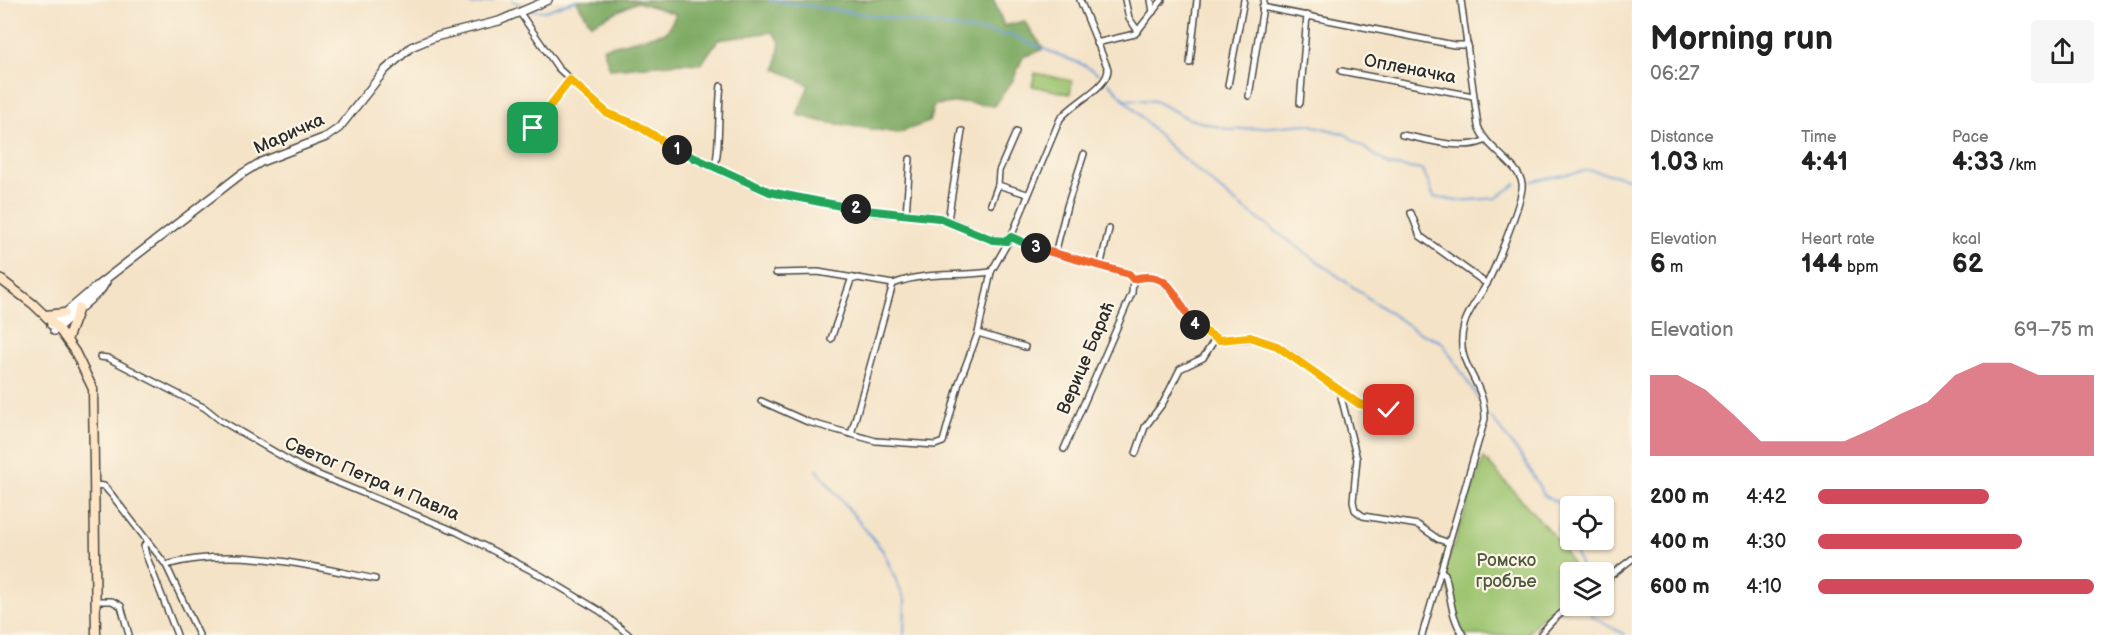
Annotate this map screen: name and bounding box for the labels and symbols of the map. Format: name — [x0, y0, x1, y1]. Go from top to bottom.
street label: Опленачка — [1362, 50, 1458, 88]
pin — [507, 102, 558, 153]
street label: Маричка — [250, 109, 328, 159]
pin: 1 — [662, 135, 692, 165]
pin: 2 — [841, 194, 871, 224]
pin: 3 — [1021, 233, 1051, 263]
street label: Верице Бараћ — [1053, 299, 1119, 417]
pin: 4 — [1180, 310, 1210, 340]
pin — [1363, 384, 1414, 435]
street label: Светог Петра и Павла — [281, 433, 463, 525]
park label: Ромско гробље — [1475, 550, 1537, 592]

